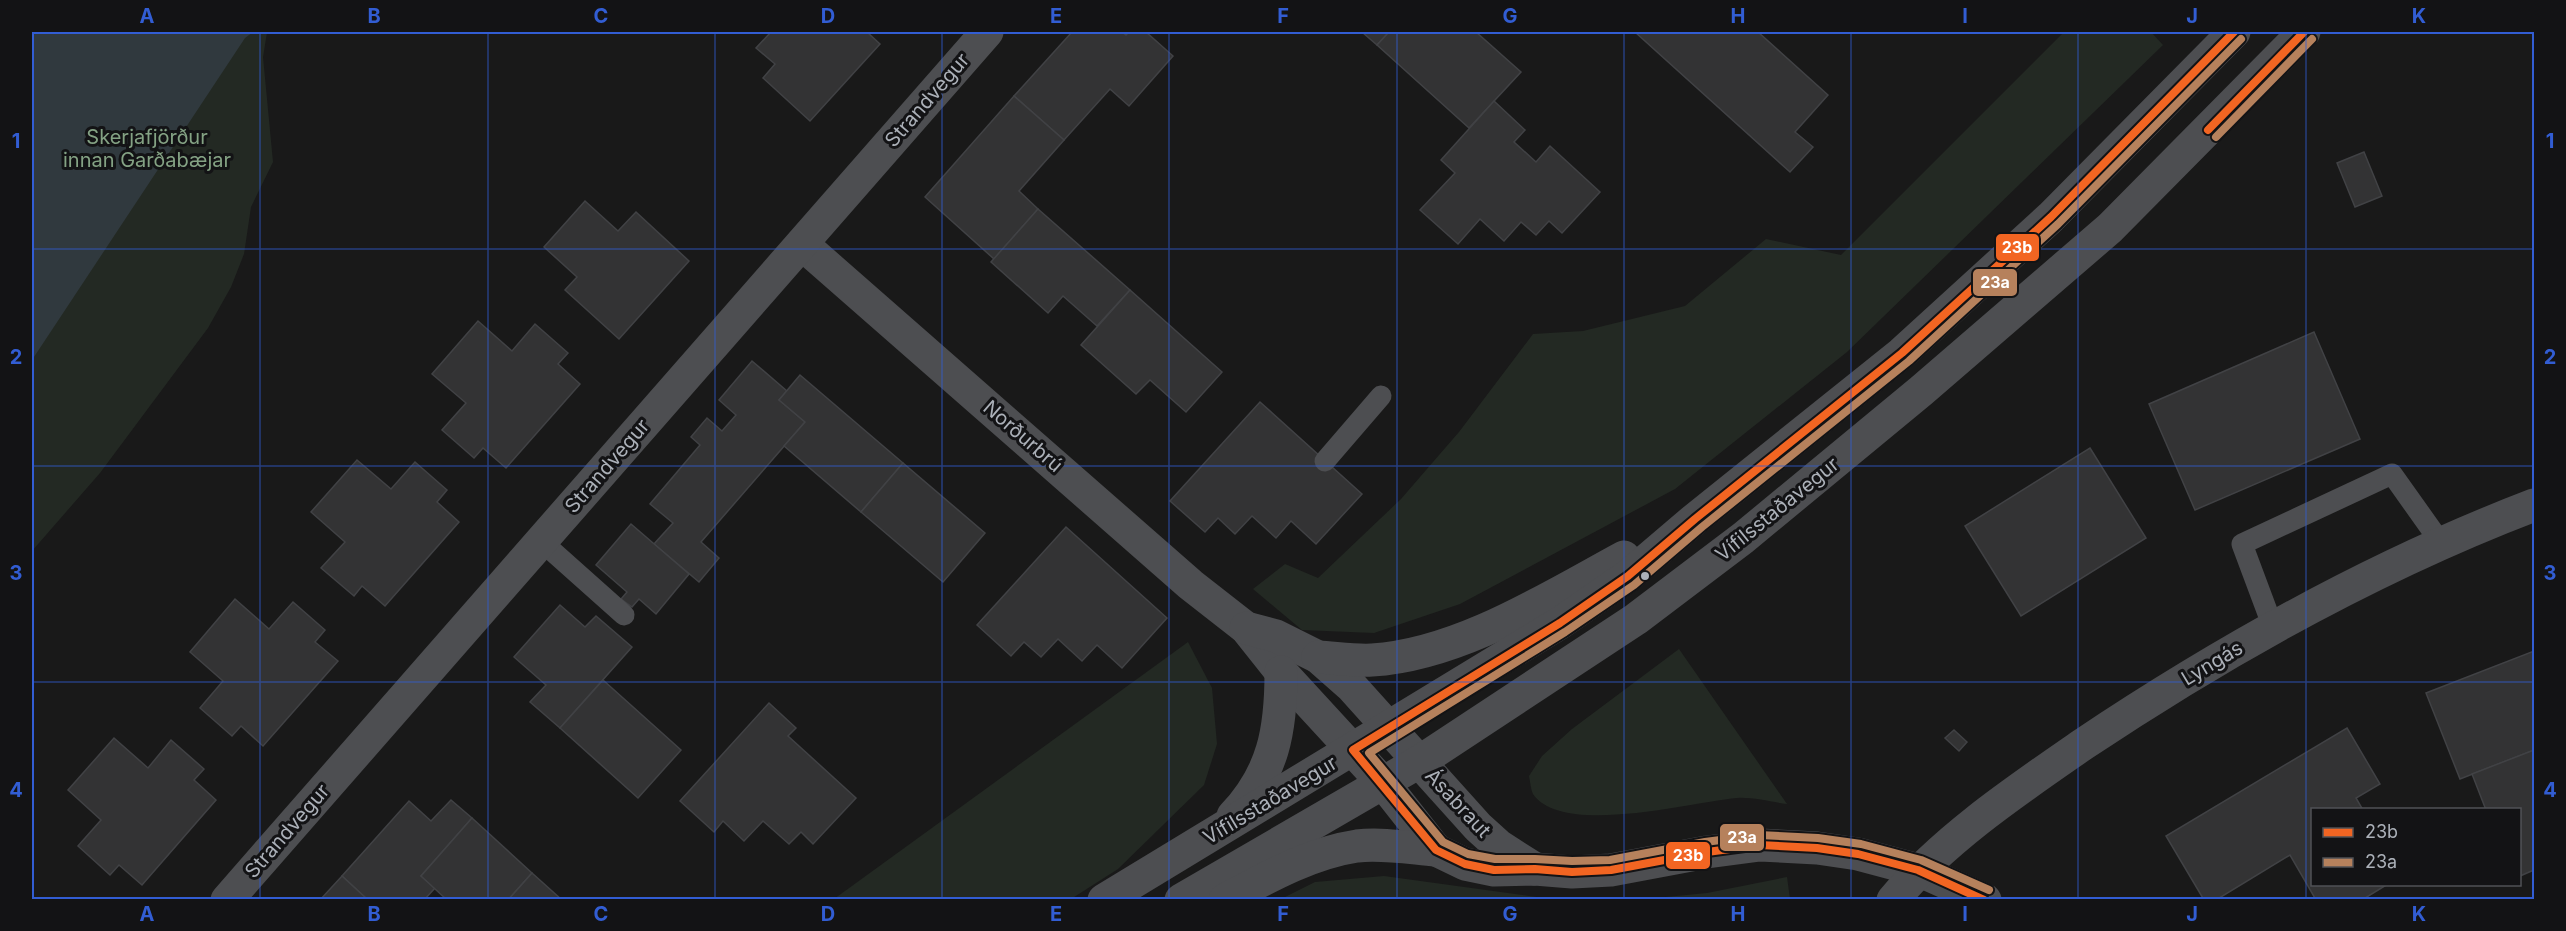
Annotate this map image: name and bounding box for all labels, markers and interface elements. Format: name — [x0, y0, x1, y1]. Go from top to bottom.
text: A — [140, 4, 155, 28]
text: B — [367, 4, 381, 28]
text: C — [594, 4, 608, 28]
text: D — [821, 4, 835, 28]
text: E — [1050, 4, 1062, 28]
text: F — [1277, 4, 1289, 28]
text: G — [1502, 4, 1518, 28]
text: H — [1731, 4, 1745, 28]
text: I — [1962, 4, 1968, 28]
text: J — [2186, 4, 2198, 28]
text: K — [2412, 4, 2426, 28]
street label: Strandvegur — [880, 48, 975, 152]
park label: Skerjafjörður innan Garðabæjar — [63, 125, 231, 172]
text: 1 — [12, 129, 20, 153]
text: 1 — [2546, 129, 2554, 153]
line badge: 23b — [1995, 233, 2040, 262]
text: 23b — [2002, 237, 2032, 257]
line badge: 23a — [1972, 268, 2018, 297]
text: 23a — [1980, 272, 2010, 292]
text: 2 — [10, 345, 22, 369]
text: 2 — [2544, 345, 2556, 369]
street label: Norðurbrú — [978, 395, 1068, 477]
street label: Strandvegur — [560, 414, 655, 518]
street label: Vífilsstaðavegur — [1711, 452, 1844, 566]
text: 3 — [10, 561, 22, 585]
text: 3 — [2544, 561, 2556, 585]
unlabelled marker — [1639, 570, 1651, 582]
street label: Lyngás — [2177, 635, 2247, 691]
street label: Vífilsstaðavegur — [1199, 750, 1342, 849]
street label: Ásabraut — [1420, 763, 1497, 843]
text: 4 — [9, 778, 23, 802]
text: 4 — [2543, 778, 2557, 802]
street label: Strandvegur — [240, 779, 335, 883]
legend — [2311, 808, 2521, 886]
text: 23b — [2365, 821, 2398, 842]
line badge: 23a — [1719, 823, 1765, 852]
text: 23a — [1727, 827, 1757, 847]
line badge: 23b — [1665, 841, 1711, 870]
text: 23b — [1673, 845, 1703, 865]
text: 23a — [2365, 851, 2397, 872]
text: A — [140, 902, 155, 926]
text: B — [367, 902, 381, 926]
text: C — [594, 902, 608, 926]
text: D — [821, 902, 835, 926]
text: E — [1050, 902, 1062, 926]
text: F — [1277, 902, 1289, 926]
text: G — [1502, 902, 1518, 926]
text: H — [1731, 902, 1745, 926]
text: I — [1962, 902, 1968, 926]
text: J — [2186, 902, 2198, 926]
text: K — [2412, 902, 2426, 926]

